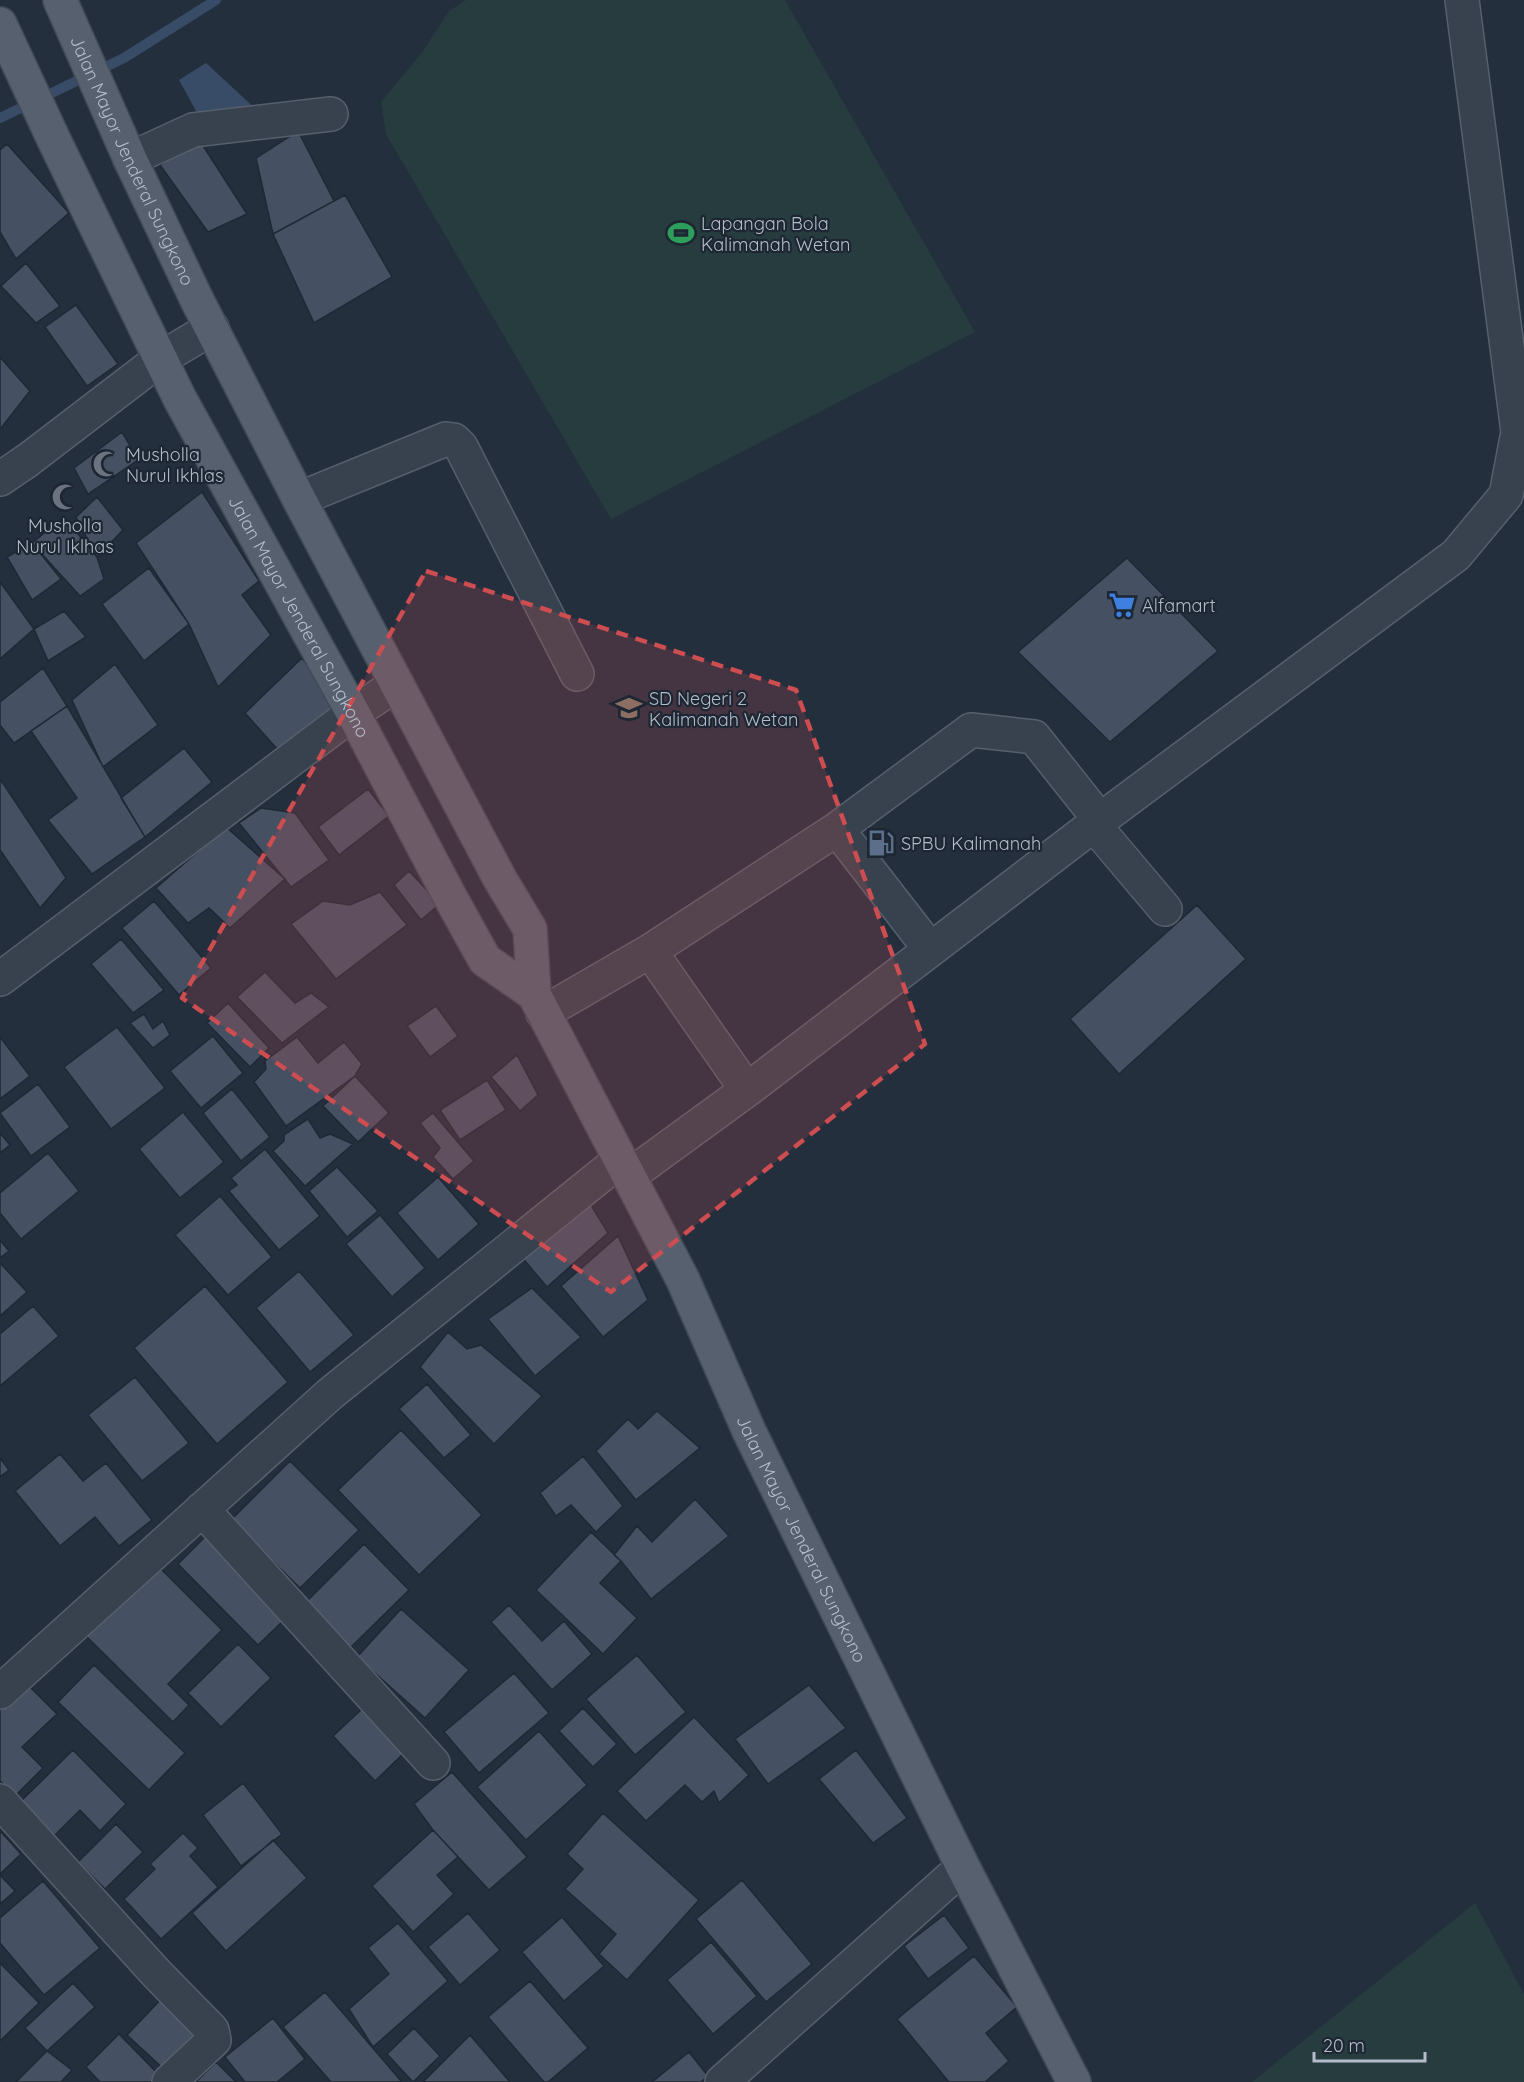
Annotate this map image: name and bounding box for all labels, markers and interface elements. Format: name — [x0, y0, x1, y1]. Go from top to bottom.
street label: Jalan Mayor Jenderal Sungkono — [66, 32, 200, 289]
place label: Lapangan Bola Kalimanah Wetan — [701, 212, 851, 256]
sports icon: Lapangan Bola Kalimanah Wetan — [666, 218, 696, 248]
place label: Musholla Nurul Ikhlas — [126, 443, 223, 487]
mosque icon: Musholla Nurul Ikhlas — [91, 449, 121, 479]
mosque icon: Musholla Nurul Iklhas — [50, 482, 80, 512]
street label: Jalan Mayor Jenderal Sungkono — [224, 491, 375, 741]
place label: Musholla Nurul Iklhas — [16, 514, 114, 558]
supermarket icon: Alfamart — [1107, 590, 1137, 620]
place label: Alfamart — [1142, 594, 1216, 617]
place label: SD Negeri 2 Kalimanah Wetan — [649, 687, 799, 731]
school or university icon: SD Negeri 2 Kalimanah Wetan — [614, 693, 644, 723]
fuel station icon: SPBU Kalimanah — [866, 828, 896, 858]
place label: SPBU Kalimanah — [901, 832, 1041, 855]
street label: Jalan Mayor Jenderal Sungkono — [732, 1412, 872, 1666]
scale bar — [1314, 2025, 1425, 2063]
text: 20 m — [1323, 2034, 1365, 2057]

